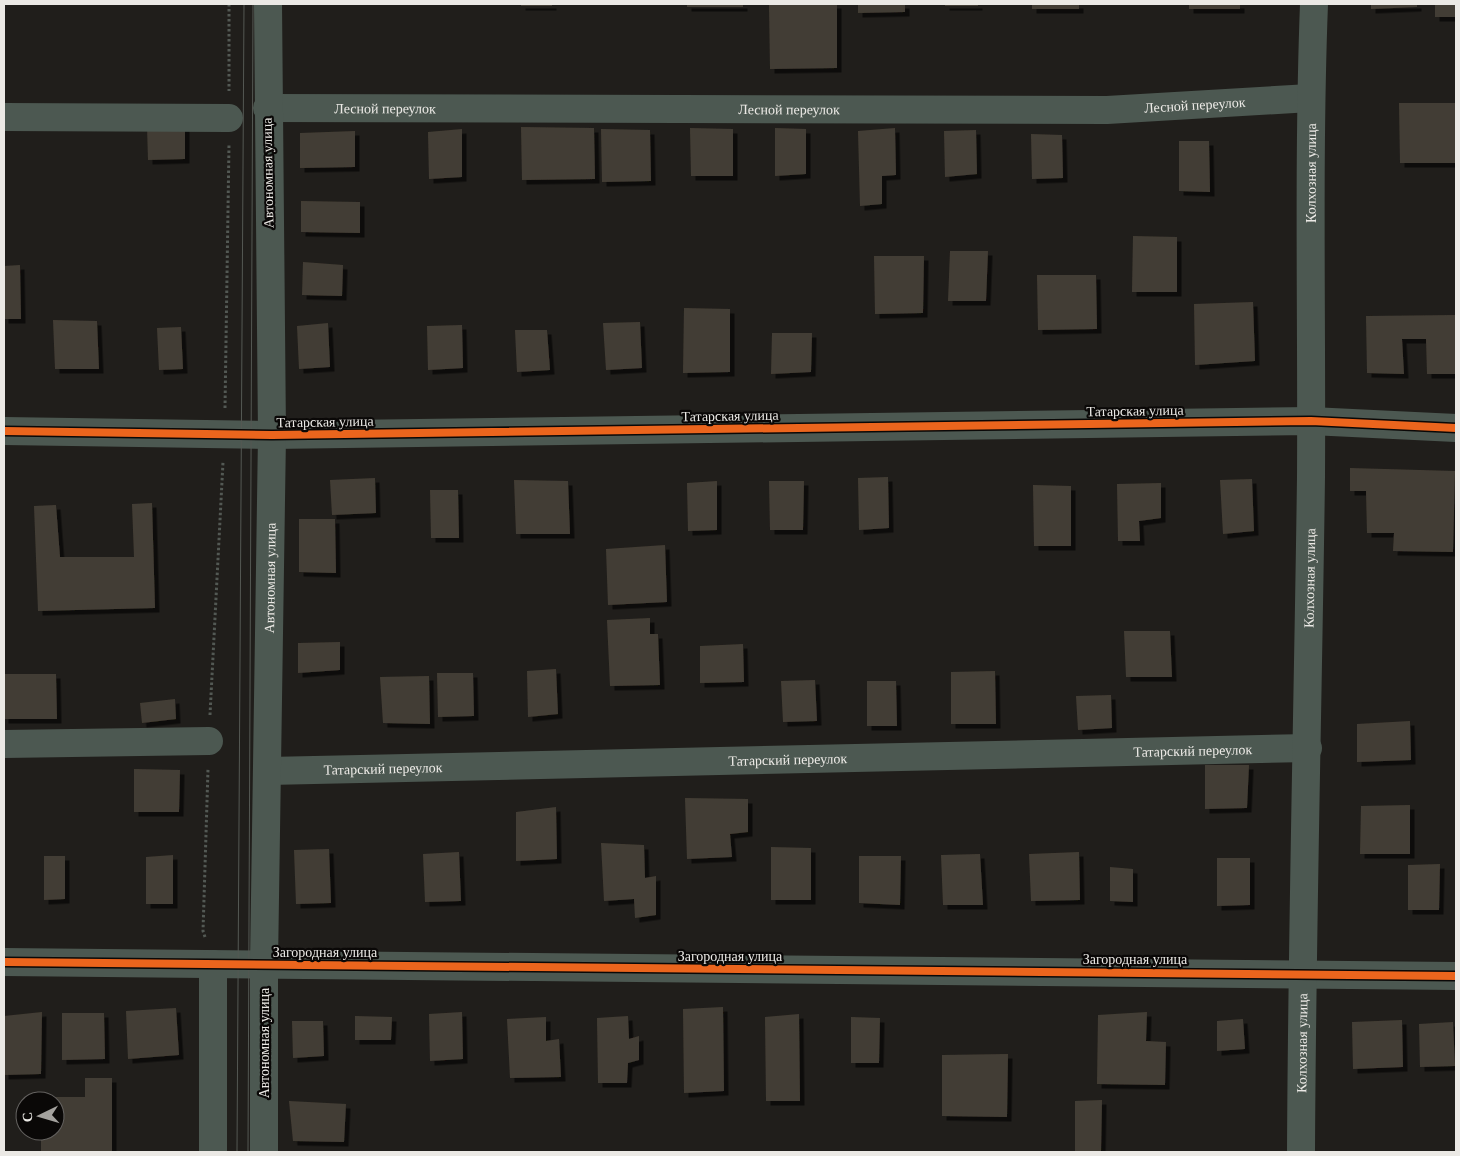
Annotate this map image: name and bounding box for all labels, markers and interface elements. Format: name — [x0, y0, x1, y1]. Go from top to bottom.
street label: Лесной переулок — [1144, 94, 1246, 115]
street label: Лесной переулок — [334, 101, 436, 116]
street label: Лесной переулок — [738, 102, 840, 117]
street label: Автономная улица — [260, 117, 276, 228]
street label: Колхозная улица — [1303, 122, 1319, 223]
street label: Татарская улица — [1086, 403, 1184, 419]
street label: Татарская улица — [681, 408, 779, 424]
street label: Татарская улица — [276, 414, 374, 430]
street label: Автономная улица — [262, 522, 278, 634]
street label: Колхозная улица — [1301, 527, 1318, 628]
street label: Татарский переулок — [1133, 742, 1253, 759]
street label: Татарский переулок — [728, 751, 848, 768]
street label: Татарский переулок — [323, 760, 443, 777]
street label: Загородная улица — [273, 945, 378, 960]
street label: Загородная улица — [678, 949, 783, 964]
street label: Загородная улица — [1083, 952, 1188, 967]
street label: Автономная улица — [257, 987, 272, 1098]
street label: Колхозная улица — [1294, 992, 1310, 1093]
north arrow — [15, 1091, 65, 1141]
text: С — [20, 1111, 35, 1123]

